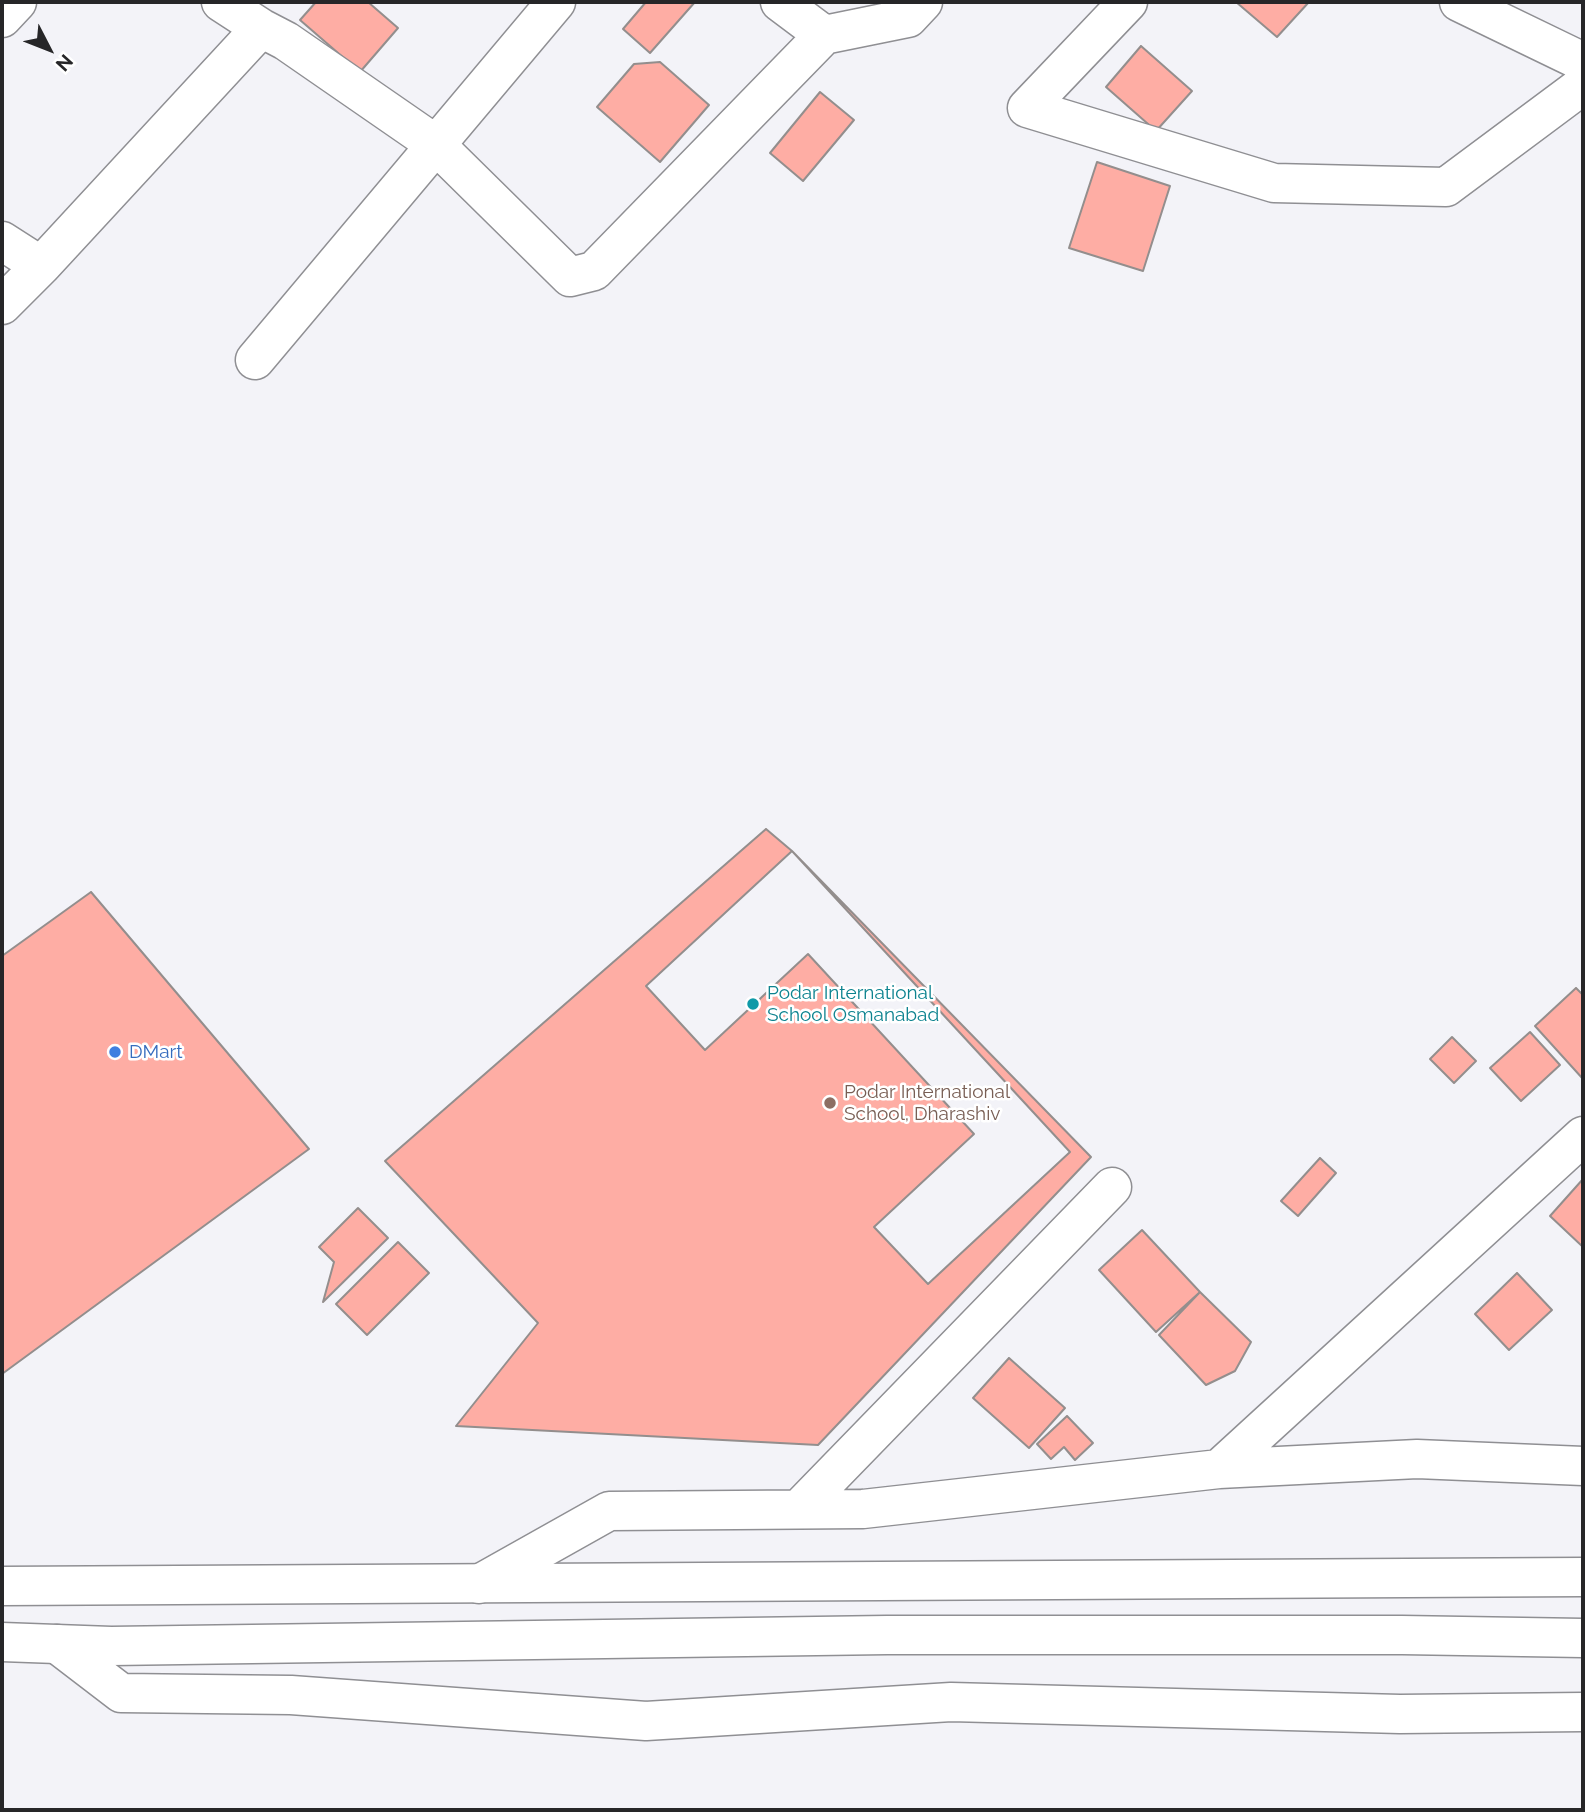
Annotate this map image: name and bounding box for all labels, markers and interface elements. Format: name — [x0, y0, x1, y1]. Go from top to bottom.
north arrow — [14, 14, 84, 84]
text: N — [52, 50, 78, 76]
place label: Podar International School Osmanabad — [767, 982, 939, 1026]
marker: Podar International School Osmanabad — [745, 996, 761, 1012]
place label: DMart — [129, 1041, 183, 1063]
marker: DMart — [107, 1044, 123, 1060]
place label: Podar International School, Dharashiv — [844, 1081, 1010, 1125]
marker: Podar International School, Dharashiv — [822, 1095, 838, 1111]

